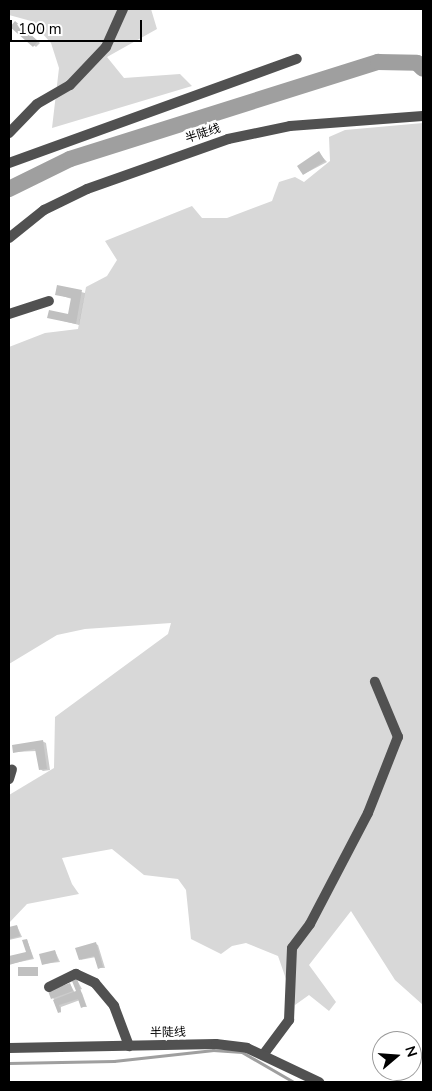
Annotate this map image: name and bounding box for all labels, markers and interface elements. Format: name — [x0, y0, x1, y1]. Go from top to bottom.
scale bar — [12, 10, 145, 42]
text: 100 m — [18, 19, 62, 39]
street label: 半陡线 — [184, 122, 222, 146]
street label: 半陡线 — [150, 1025, 186, 1041]
north arrow — [372, 1031, 422, 1081]
text: N — [400, 1044, 421, 1059]

